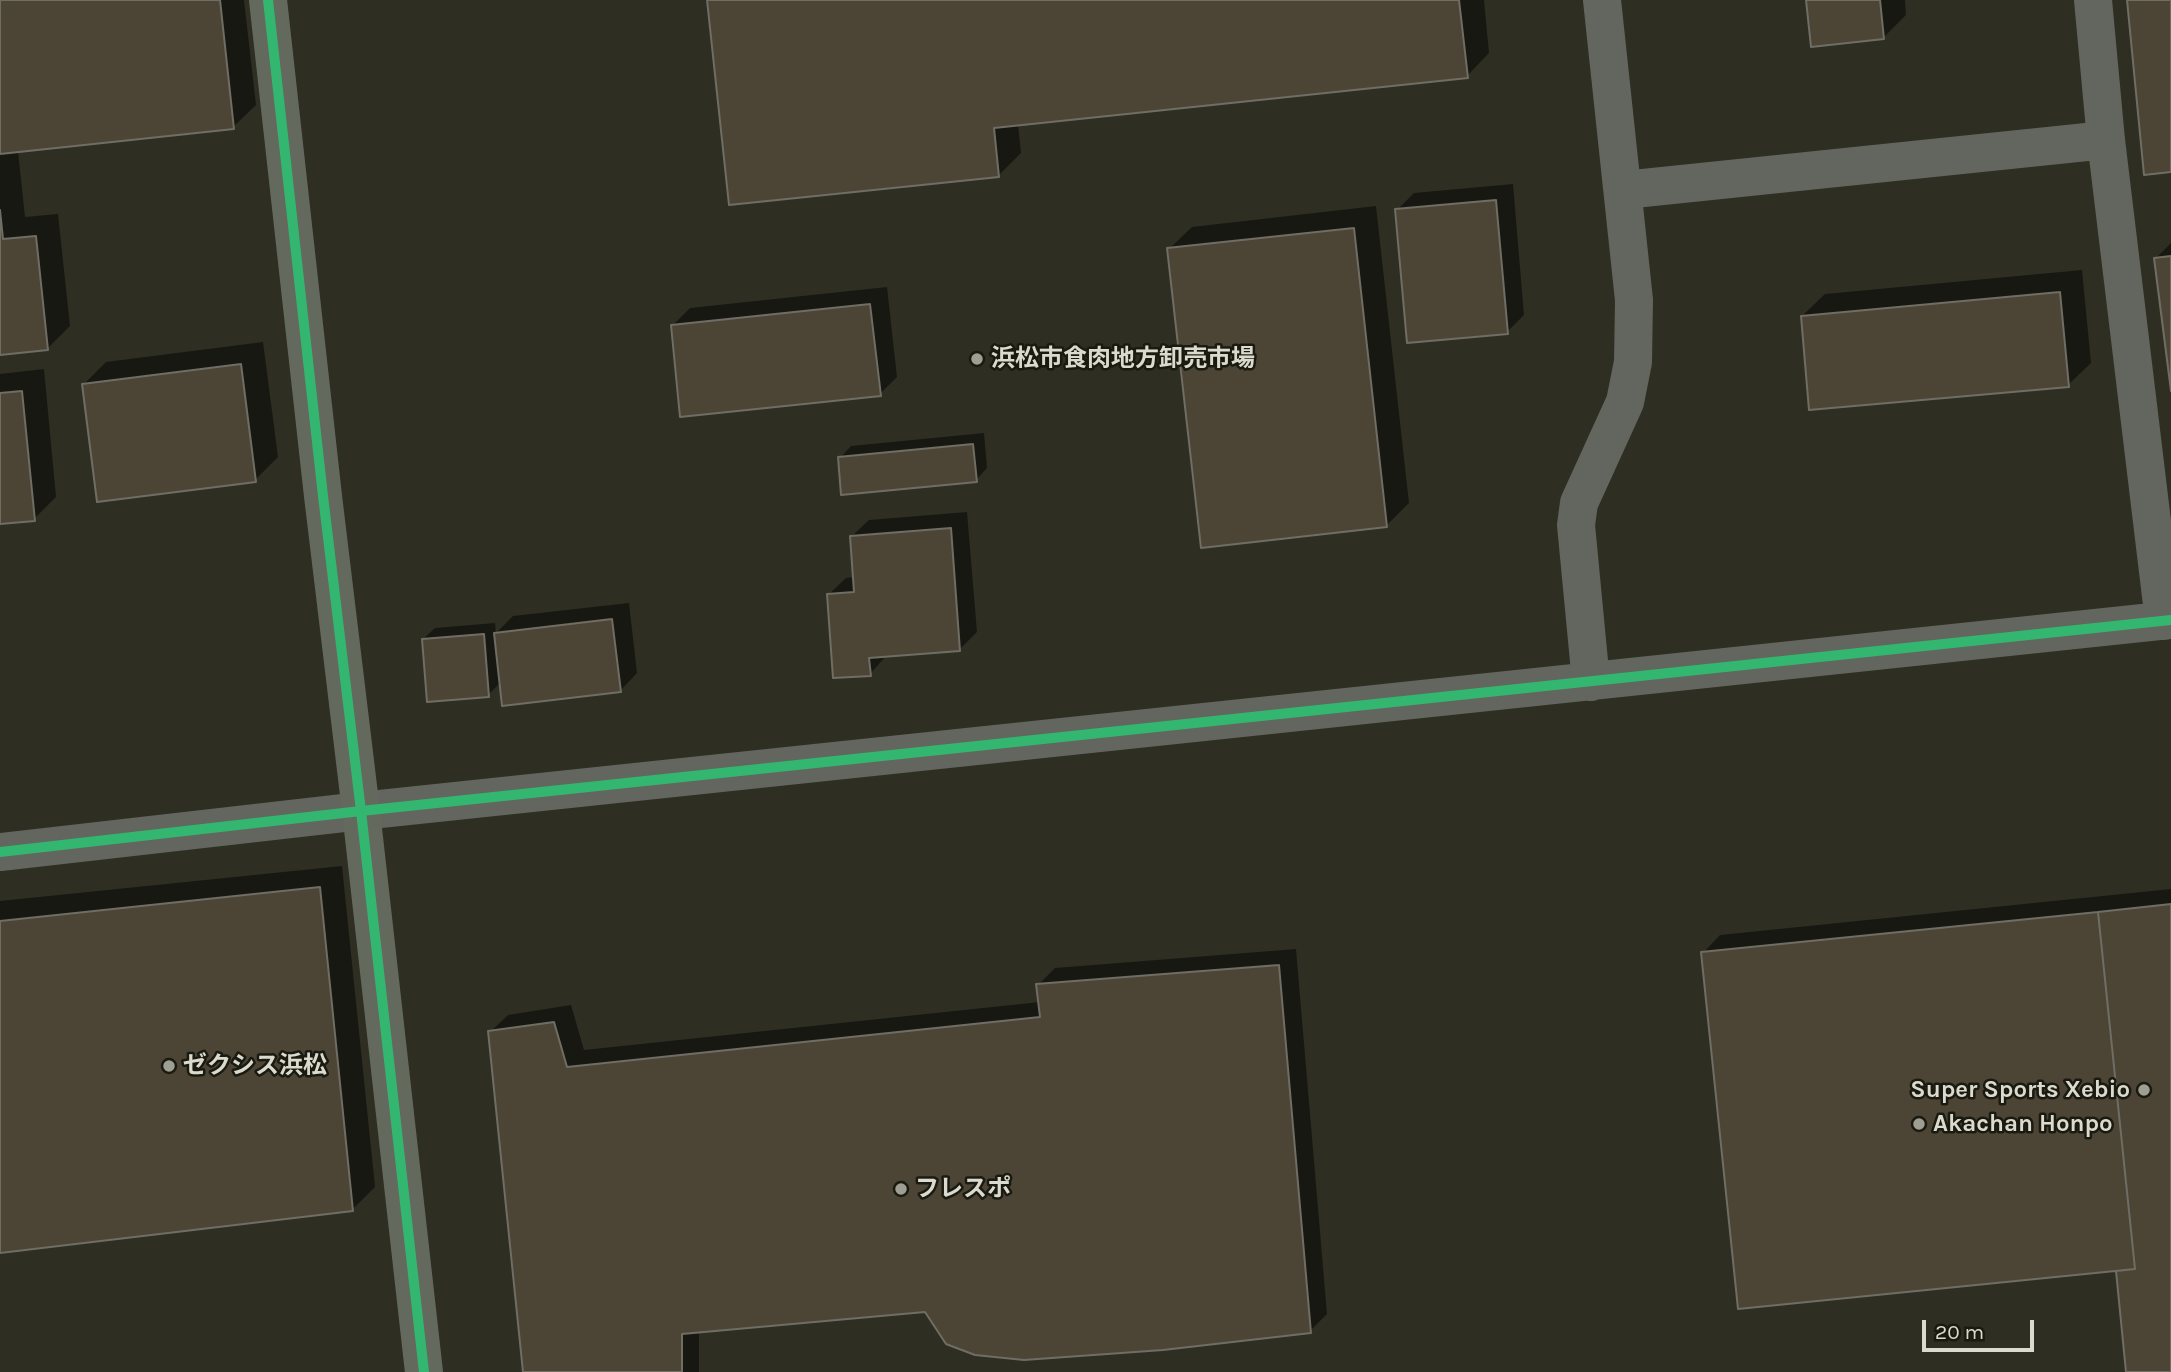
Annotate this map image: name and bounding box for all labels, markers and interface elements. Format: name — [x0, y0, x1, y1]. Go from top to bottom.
place label: 浜松市食肉地方卸売市場 — [991, 345, 1255, 373]
marker: 浜松市食肉地方卸売市場 — [969, 351, 985, 367]
place label: ゼクシス浜松 — [183, 1052, 327, 1080]
marker: ゼクシス浜松 — [161, 1058, 177, 1074]
place label: Super Sports Xebio — [1910, 1076, 2130, 1104]
marker: Super Sports Xebio — [2136, 1082, 2152, 1098]
place label: Akachan Honpo — [1933, 1110, 2113, 1138]
marker: Akachan Honpo — [1911, 1116, 1927, 1132]
place label: フレスポ — [915, 1175, 1011, 1203]
marker: フレスポ — [893, 1181, 909, 1197]
scale bar — [1926, 1306, 2038, 1350]
text: 20 m — [1935, 1320, 1984, 1344]

